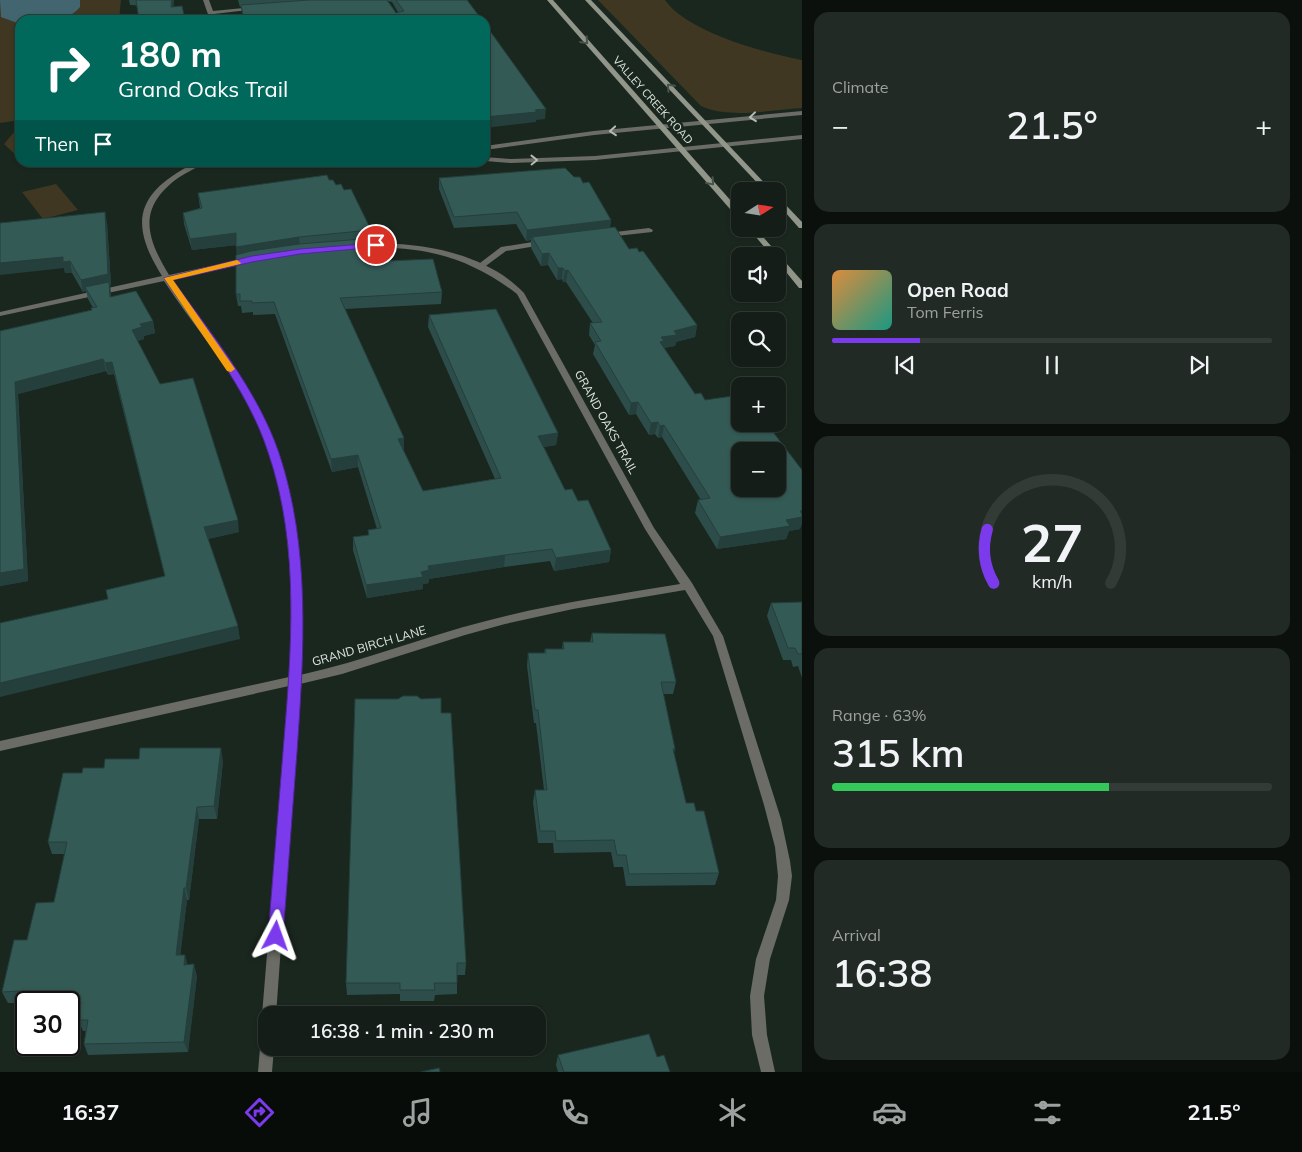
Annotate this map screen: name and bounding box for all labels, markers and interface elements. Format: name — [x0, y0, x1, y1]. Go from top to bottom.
text: 180 m — [118, 32, 222, 76]
icon: right — [35, 35, 100, 100]
one-way arrow — [580, 35, 589, 44]
street label: VALLEY CREEK ROAD — [610, 53, 696, 147]
text: Grand Oaks Trail — [118, 75, 288, 103]
text: Climate — [832, 77, 888, 97]
one-way arrow — [667, 83, 676, 92]
text: 21.5° — [1006, 101, 1098, 149]
text: − — [832, 108, 849, 143]
text: + — [1255, 108, 1272, 143]
one-way arrow — [749, 111, 757, 122]
one-way arrow — [609, 125, 617, 136]
icon: arrive — [89, 130, 117, 158]
text: Then — [35, 132, 79, 156]
one-way arrow — [530, 155, 538, 166]
one-way arrow — [705, 177, 714, 186]
north arrow — [731, 182, 786, 238]
map controls — [731, 182, 786, 497]
pin — [355, 224, 397, 266]
icon: arrive — [362, 231, 390, 259]
button: sound — [731, 247, 786, 302]
text: Open Road — [907, 278, 1009, 302]
text: Tom Ferris — [907, 302, 984, 322]
button: search — [731, 312, 786, 367]
icon: previous — [891, 351, 919, 379]
icon: pause — [1038, 351, 1066, 379]
icon: next — [1185, 351, 1213, 379]
street label: GRAND OAKS TRAIL — [572, 367, 641, 477]
button: + — [731, 377, 786, 432]
button: − — [731, 442, 786, 497]
text: 27 — [1021, 510, 1083, 575]
text: km/h — [1032, 570, 1072, 592]
street label: GRAND BIRCH LANE — [310, 622, 428, 669]
text: Range · 63% — [832, 705, 927, 725]
text: 315 km — [832, 729, 965, 777]
position arrow — [249, 909, 301, 961]
text: Arrival — [832, 925, 881, 945]
text: 16:38 — [832, 949, 932, 997]
speed limit sign: 30 — [15, 991, 80, 1056]
text: 16:38 · 1 min · 230 m — [309, 1019, 495, 1043]
icon: directions — [242, 1095, 277, 1130]
icon: music — [400, 1095, 435, 1130]
icon: phone — [557, 1095, 592, 1130]
icon: climate — [715, 1095, 750, 1130]
icon: car — [872, 1095, 907, 1130]
icon: filters — [1030, 1095, 1065, 1130]
text: 16:37 — [61, 1098, 120, 1126]
text: 21.5° — [1187, 1098, 1241, 1126]

